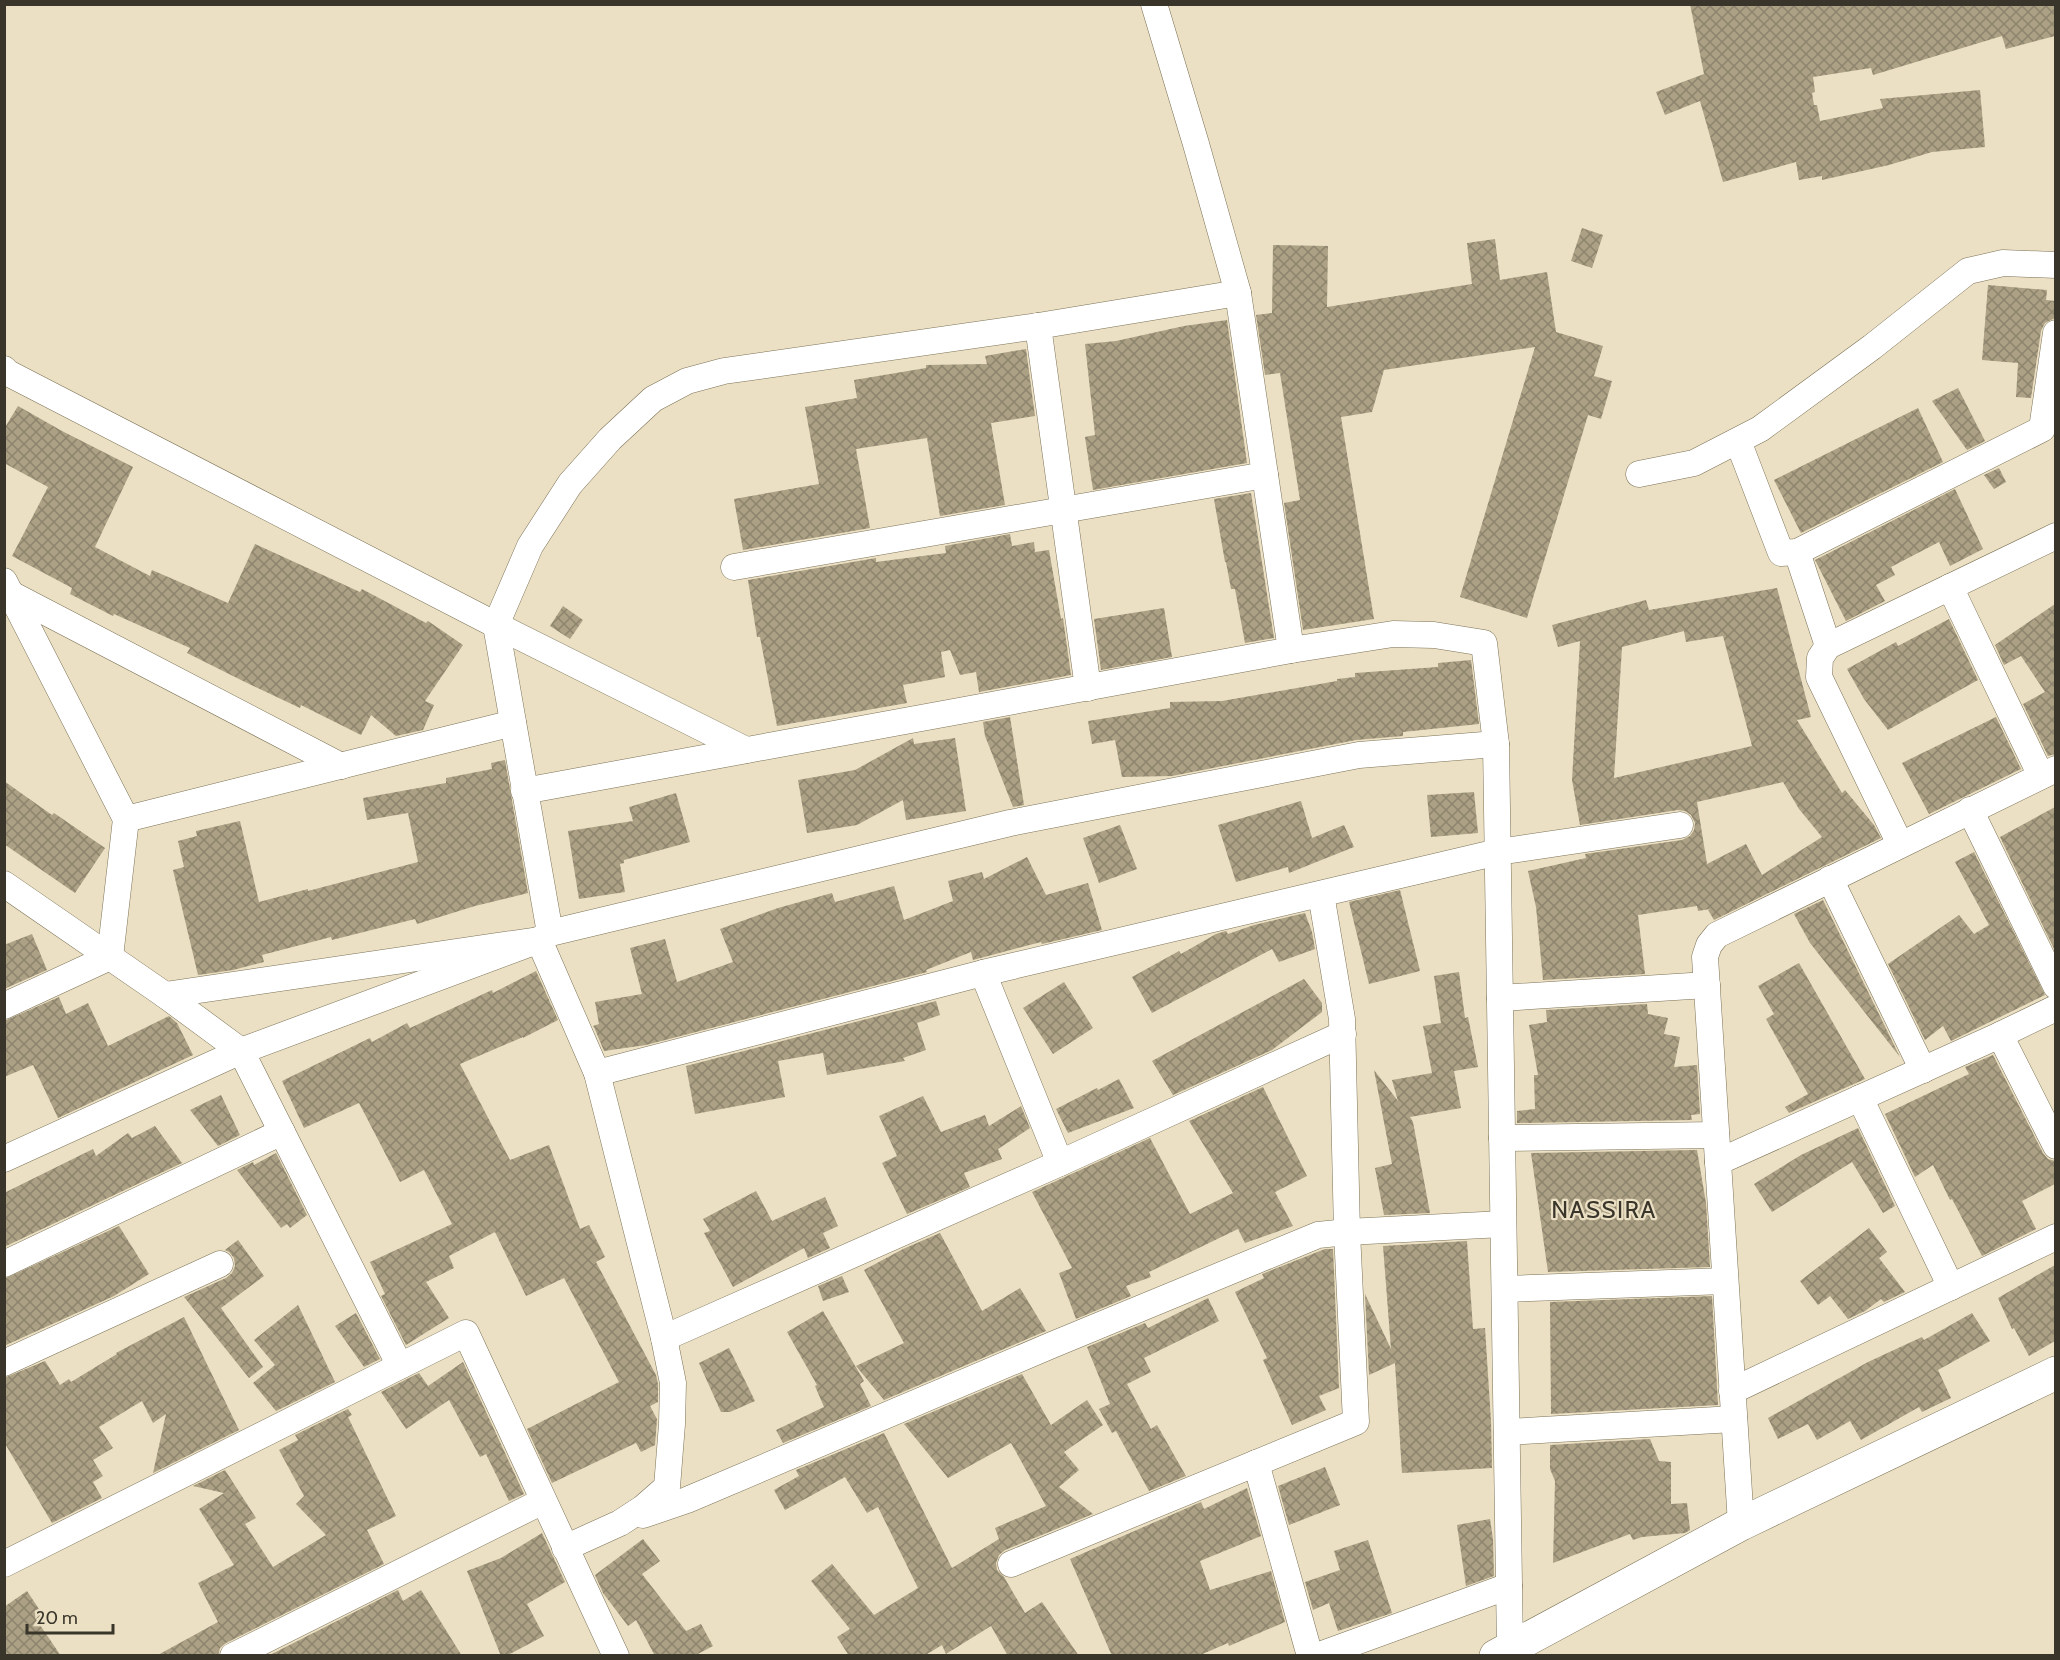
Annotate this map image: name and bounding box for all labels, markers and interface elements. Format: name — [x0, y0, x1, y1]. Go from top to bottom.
district label: NASSIRA — [1551, 1195, 1657, 1224]
scale bar — [27, 1597, 112, 1635]
text: 20 m — [36, 1607, 78, 1629]

